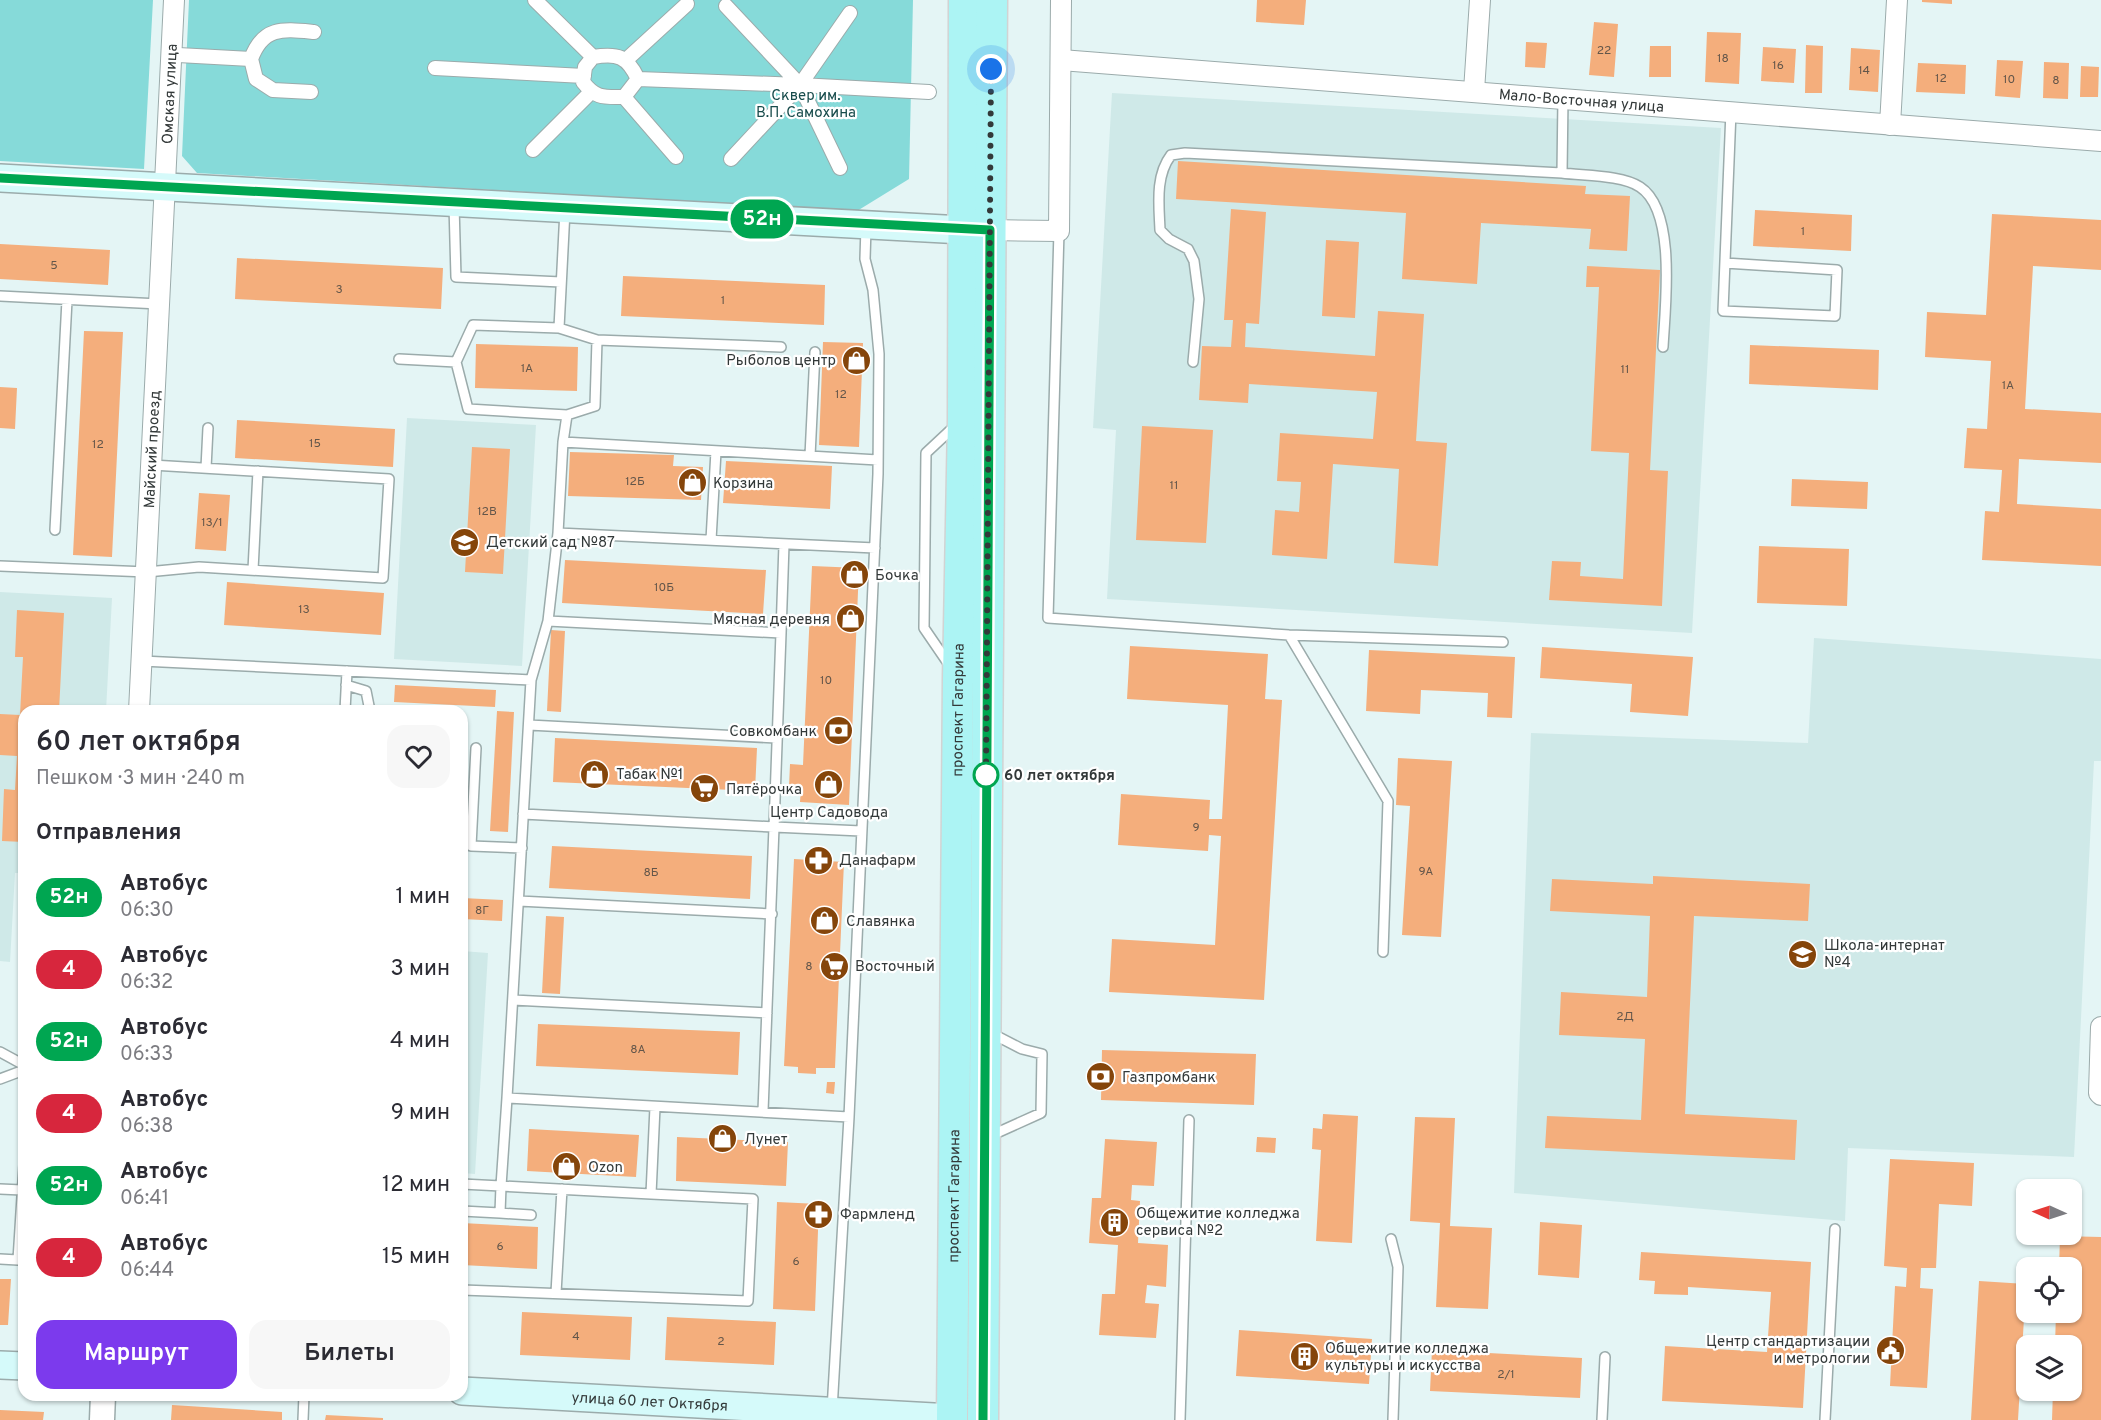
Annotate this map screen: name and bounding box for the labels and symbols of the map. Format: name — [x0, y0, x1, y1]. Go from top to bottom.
street label: Омская улица — [159, 43, 183, 144]
house number: 22 — [1597, 43, 1611, 59]
house number: 18 — [1717, 51, 1729, 67]
your location — [976, 54, 1006, 84]
house number: 16 — [1772, 58, 1784, 74]
house number: 14 — [1858, 63, 1870, 79]
house number: 12 — [1935, 71, 1947, 87]
house number: 10 — [2003, 72, 2015, 88]
house number: 8 — [2052, 73, 2060, 89]
street label: Мало-Восточная улица — [1498, 86, 1665, 118]
park label: Сквер им. В.П. Самохина — [756, 87, 856, 123]
line badge: 52н — [728, 200, 796, 238]
house number: 1 — [1801, 224, 1805, 240]
house number: 5 — [50, 258, 58, 274]
house number: 3 — [335, 282, 343, 298]
house number: 1 — [721, 293, 725, 309]
shop icon: Рыболов центр — [841, 344, 873, 376]
place label: Рыболов центр — [726, 352, 836, 371]
house number: 1А — [521, 361, 533, 377]
house number: 11 — [1621, 362, 1629, 378]
house number: 1А — [2002, 378, 2014, 394]
house number: 12 — [835, 387, 847, 403]
street label: Майский проезд — [141, 390, 166, 509]
house number: 15 — [309, 436, 321, 452]
house number: 12 — [92, 437, 104, 453]
shop icon: Корзина — [676, 467, 708, 499]
house number: 12Б — [625, 474, 645, 490]
place label: Корзина — [713, 475, 773, 494]
house number: 11 — [1170, 478, 1178, 494]
house number: 12В — [477, 504, 497, 520]
house number: 13/1 — [201, 515, 223, 531]
school or university icon: Детский сад №87 — [449, 526, 481, 558]
place label: Детский сад №87 — [486, 534, 615, 553]
shop icon: Бочка — [838, 559, 870, 591]
place label: Бочка — [875, 567, 919, 586]
house number: 10Б — [654, 580, 674, 596]
house number: 13 — [298, 602, 310, 618]
shop icon: Мясная деревня — [835, 603, 867, 635]
place label: Мясная деревня — [713, 611, 830, 630]
street label: проспект Гагарина — [949, 643, 970, 777]
house number: 10 — [820, 673, 832, 689]
bank icon: Совкомбанк — [822, 715, 854, 747]
place label: Совкомбанк — [729, 723, 817, 742]
shop icon: Табак №1 — [579, 758, 611, 790]
marker: 60 лет октября — [973, 762, 999, 788]
place label: Табак №1 — [616, 766, 683, 785]
place label: 60 лет октября — [1004, 767, 1115, 786]
shop icon: Центр Садовода — [813, 769, 845, 801]
supermarket icon: Пятёрочка — [689, 773, 721, 805]
place label: Пятёрочка — [726, 781, 802, 800]
place label: Центр Садовода — [770, 804, 888, 823]
house number: 9 — [1192, 820, 1200, 836]
pharmacy icon: Данафарм — [802, 844, 834, 876]
place label: Данафарм — [839, 852, 916, 871]
house number: 9А — [1419, 864, 1433, 880]
house number: 8Б — [643, 865, 659, 881]
house number: 8Г — [475, 903, 489, 919]
shop icon: Славянка — [809, 905, 841, 937]
place label: Славянка — [846, 913, 915, 932]
place label: Школа-интернат №4 — [1824, 937, 1945, 973]
school or university icon: Школа-интернат №4 — [1787, 938, 1819, 970]
supermarket icon: Восточный — [818, 950, 850, 982]
place label: Восточный — [855, 958, 935, 977]
house number: 8 — [805, 959, 813, 975]
house number: 2Д — [1616, 1009, 1634, 1025]
house number: 8А — [630, 1042, 646, 1058]
bank icon: Газпромбанк — [1085, 1061, 1117, 1093]
place label: Газпромбанк — [1122, 1069, 1216, 1088]
shop icon: Лунет — [707, 1123, 739, 1155]
street label: проспект Гагарина — [945, 1129, 965, 1263]
place label: Лунет — [744, 1131, 788, 1150]
shop icon: Ozon — [551, 1151, 583, 1183]
place label: Ozon — [588, 1159, 623, 1178]
north arrow — [2016, 1179, 2082, 1245]
pharmacy icon: Фармленд — [803, 1198, 835, 1230]
place label: Общежитие колледжа сервиса №2 — [1136, 1205, 1300, 1241]
place label: Фармленд — [840, 1206, 915, 1225]
building icon: Общежитие колледжа сервиса №2 — [1099, 1206, 1131, 1238]
house number: 6 — [496, 1239, 504, 1255]
house number: 6 — [792, 1254, 800, 1270]
house number: 4 — [572, 1329, 580, 1345]
place label: Центр стандартизации и метрологии — [1706, 1333, 1870, 1369]
house number: 2 — [717, 1334, 725, 1350]
public building icon: Центр стандартизации и метрологии — [1875, 1334, 1907, 1366]
place label: Общежитие колледжа культуры и искусства — [1325, 1340, 1489, 1376]
building icon: Общежитие колледжа культуры и искусства — [1288, 1341, 1320, 1373]
house number: 2/1 — [1497, 1367, 1515, 1383]
street label: улица 60 лет Октября — [571, 1389, 728, 1417]

